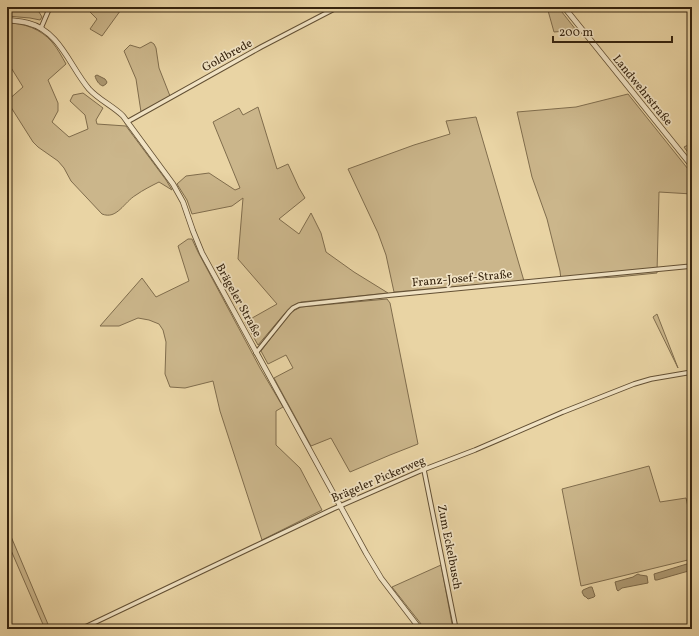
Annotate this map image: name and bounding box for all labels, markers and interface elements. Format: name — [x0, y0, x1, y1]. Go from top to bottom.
scale bar — [553, 18, 672, 44]
text: 200 m — [559, 25, 593, 41]
street label: Goldbrede — [199, 35, 256, 76]
street label: Landwehrstraße — [609, 52, 676, 130]
street label: Brägeler Straße — [211, 261, 265, 340]
street label: Franz-Josef-Straße — [411, 267, 513, 291]
street label: Brägeler Pickerweg — [329, 453, 428, 507]
street label: Zum Eckelbusch — [433, 503, 465, 591]

